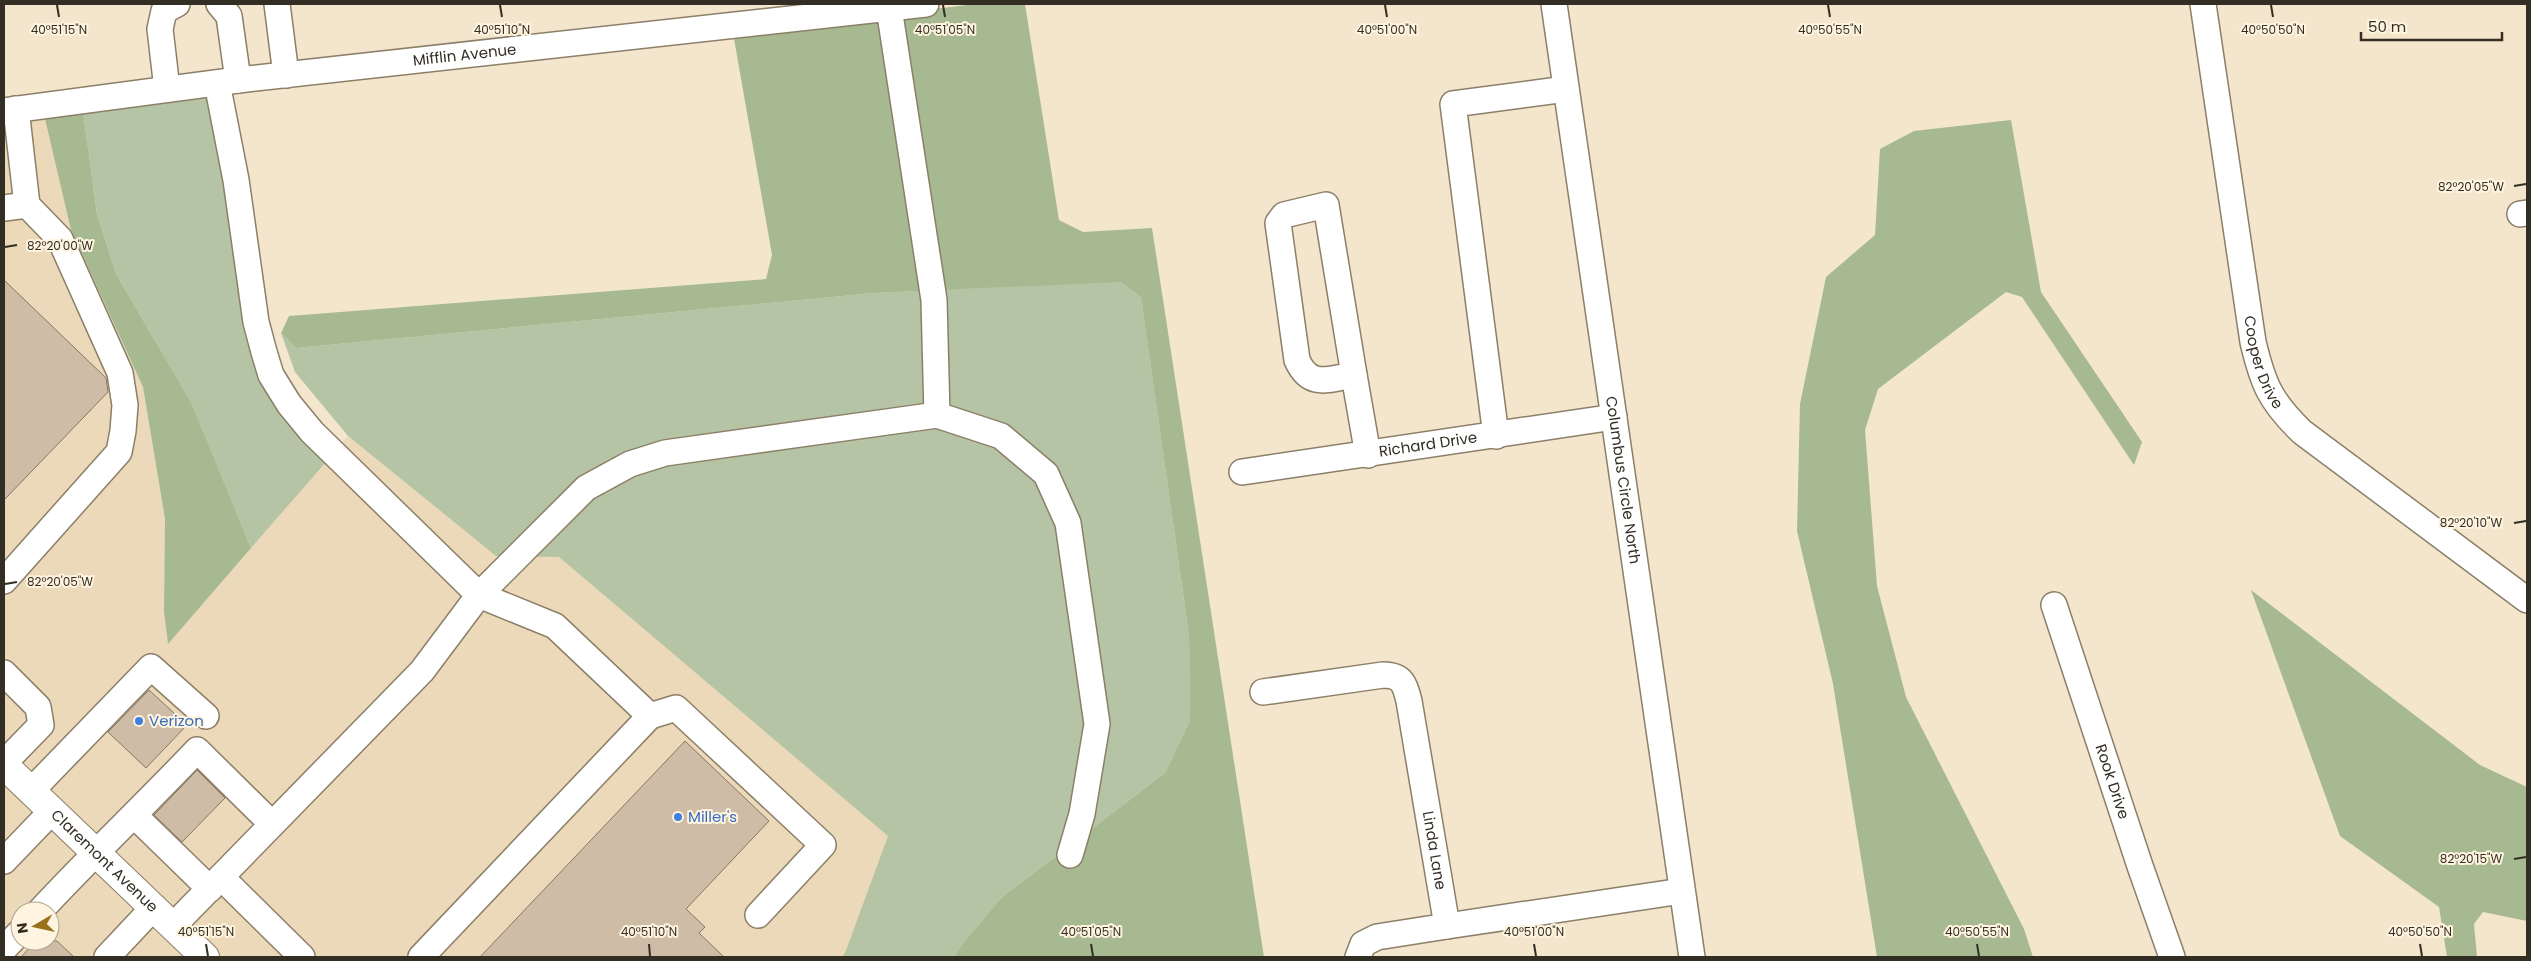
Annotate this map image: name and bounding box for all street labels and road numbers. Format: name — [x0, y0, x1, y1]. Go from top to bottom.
street label: Mifflin Avenue — [412, 38, 517, 71]
street label: Cooper Drive — [2239, 314, 2288, 413]
street label: Columbus Circle North — [1601, 395, 1646, 565]
street label: Richard Drive — [1377, 426, 1478, 462]
street label: Rook Drive — [2091, 741, 2135, 822]
street label: Claremont Avenue — [47, 804, 163, 917]
street label: Linda Lane — [1418, 809, 1452, 891]

